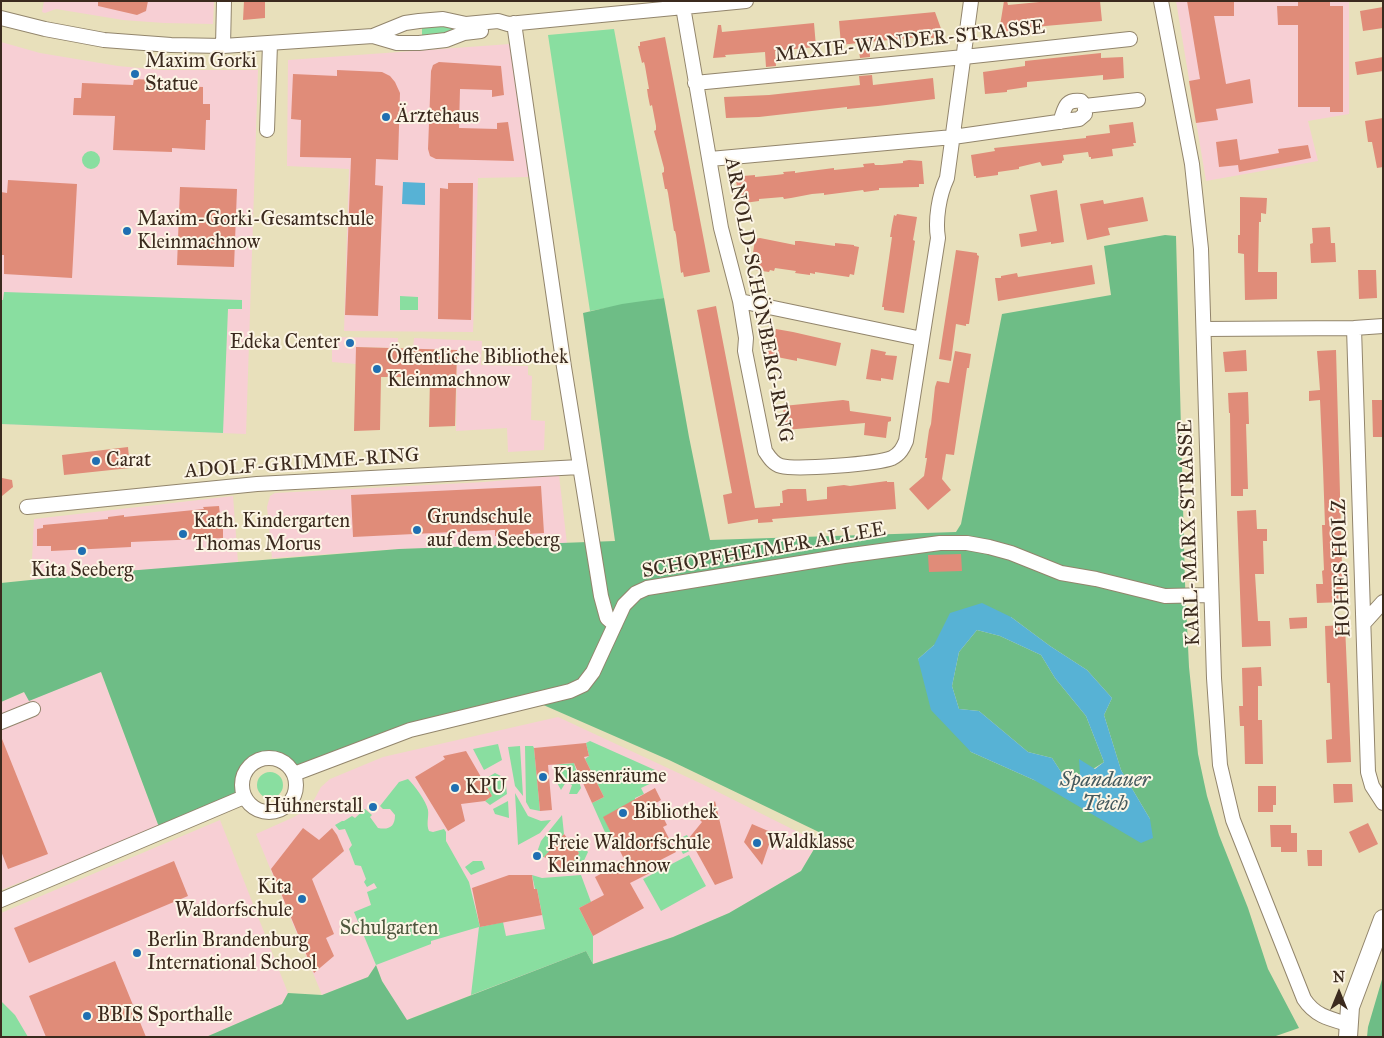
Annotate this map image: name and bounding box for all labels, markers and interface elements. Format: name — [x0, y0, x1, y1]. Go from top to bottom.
street label: MAXIE-WANDER-STRASSE — [774, 16, 1046, 68]
place label: Maxim Gorki Statue — [145, 50, 256, 97]
marker: Maxim Gorki Statue — [129, 68, 141, 80]
place label: Ärztehaus — [396, 105, 479, 129]
marker: Ärztehaus — [380, 111, 392, 123]
street label: ARNOLD-SCHÖNBERG-RING — [719, 155, 797, 445]
place label: Maxim-Gorki-Gesamtschule Kleinmachnow — [137, 208, 374, 255]
marker: Maxim-Gorki-Gesamtschule Kleinmachnow — [121, 225, 133, 237]
place label: Edeka Center — [230, 331, 340, 355]
marker: Edeka Center — [344, 337, 356, 349]
place label: Öffentliche Bibliothek Kleinmachnow — [387, 346, 568, 393]
marker: Öffentliche Bibliothek Kleinmachnow — [371, 363, 383, 375]
street label: KARL-MARX-STRASSE — [1174, 419, 1206, 647]
street label: ADOLF-GRIMME-RING — [184, 444, 420, 484]
place label: Carat — [106, 449, 151, 473]
marker: Carat — [90, 455, 102, 467]
street label: HOHES HOLZ — [1328, 498, 1356, 638]
place label: Grundschule auf dem Seeberg — [427, 506, 560, 553]
place label: Kath. Kindergarten Thomas Morus — [193, 510, 350, 557]
street label: SCHOPFHEIMER ALLEE — [640, 518, 888, 584]
marker: Grundschule auf dem Seeberg — [411, 524, 423, 536]
marker: Kath. Kindergarten Thomas Morus — [177, 528, 189, 540]
marker: Kita Seeberg — [76, 545, 88, 557]
place label: Kita Seeberg — [31, 559, 133, 583]
place label: Klassenräume — [553, 765, 666, 789]
water label: Spandauer Teich — [1060, 768, 1150, 818]
marker: Klassenräume — [537, 771, 549, 783]
place label: KPU — [465, 776, 506, 800]
marker: KPU — [449, 782, 461, 794]
place label: Hühnerstall — [264, 795, 363, 819]
marker: Hühnerstall — [367, 801, 379, 813]
place label: Bibliothek — [633, 801, 718, 825]
marker: Bibliothek — [617, 807, 629, 819]
place label: Waldklasse — [767, 831, 855, 855]
place label: Freie Waldorfschule Kleinmachnow — [547, 832, 711, 879]
marker: Waldklasse — [751, 837, 763, 849]
marker: Freie Waldorfschule Kleinmachnow — [531, 850, 543, 862]
place label: Kita Waldorfschule — [175, 876, 292, 923]
marker: Kita Waldorfschule — [296, 893, 308, 905]
park label: Schulgarten — [340, 917, 438, 941]
place label: Berlin Brandenburg International School — [147, 929, 317, 976]
marker: Berlin Brandenburg International School — [131, 947, 143, 959]
north arrow — [1314, 968, 1364, 1018]
text: N — [1333, 969, 1345, 986]
place label: BBIS Sporthalle — [97, 1004, 232, 1028]
marker: BBIS Sporthalle — [81, 1010, 93, 1022]

